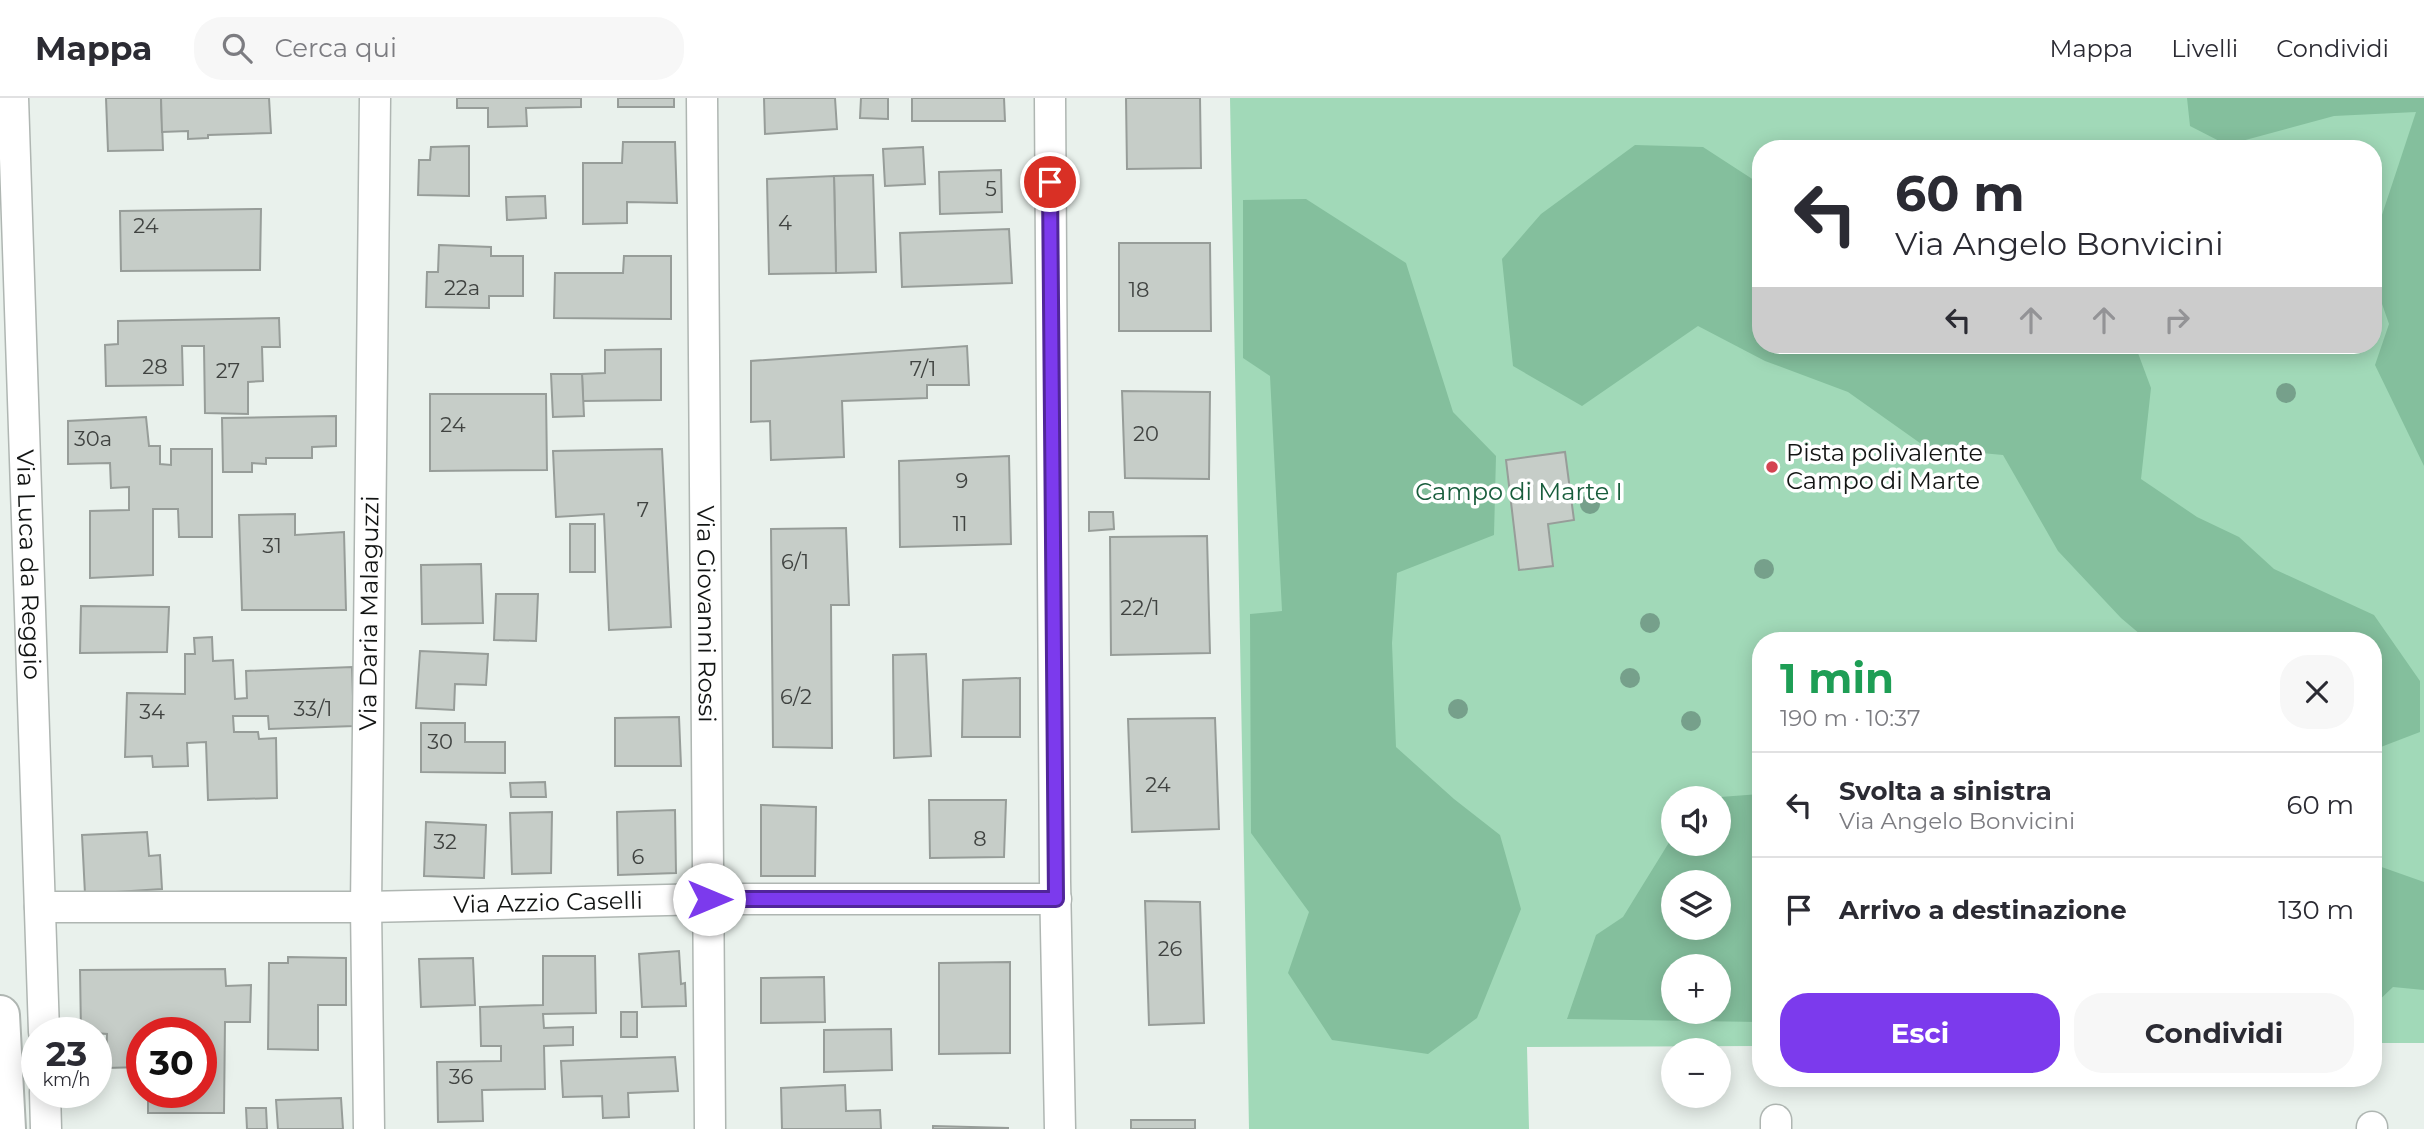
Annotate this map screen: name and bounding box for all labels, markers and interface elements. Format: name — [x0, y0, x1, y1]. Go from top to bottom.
search box — [194, 17, 684, 80]
text: Mappa — [35, 28, 152, 68]
icon: search — [218, 29, 256, 67]
text: Cerca qui — [274, 32, 397, 64]
text: Mappa — [2050, 34, 2133, 63]
text: Livelli — [2171, 34, 2238, 63]
text: Condividi — [2276, 34, 2389, 63]
pin — [1020, 152, 1080, 212]
icon: arrive — [1031, 163, 1069, 201]
text: 60 m — [1895, 164, 2025, 223]
icon: left — [1780, 168, 1871, 259]
house number: 5 — [985, 176, 997, 201]
house number: 4 — [778, 210, 792, 235]
house number: 24 — [133, 213, 159, 238]
text: Via Angelo Bonvicini — [1895, 224, 2224, 263]
house number: 22a — [444, 275, 480, 300]
house number: 18 — [1129, 277, 1149, 302]
icon: left — [1939, 301, 1977, 339]
icon: ahead — [2012, 301, 2050, 339]
icon: ahead — [2085, 301, 2123, 339]
icon: right — [2158, 301, 2196, 339]
house number: 28 — [142, 354, 168, 379]
house number: 7/1 — [910, 356, 936, 381]
house number: 27 — [216, 358, 240, 383]
house number: 24 — [440, 412, 466, 437]
house number: 20 — [1133, 421, 1159, 446]
house number: 30a — [74, 426, 112, 451]
place label: Pista polivalente Campo di Marte — [1786, 438, 1983, 495]
street label: Via Luca da Reggio — [11, 449, 47, 680]
marker: Pista polivalente Campo di Marte — [1764, 459, 1780, 475]
house number: 9 — [956, 468, 968, 493]
park label: Campo di Marte I — [1415, 477, 1623, 506]
street label: Via Daria Malaguzzi — [353, 495, 385, 731]
house number: 7 — [637, 497, 649, 522]
street label: Via Giovanni Rossi — [691, 505, 722, 723]
house number: 11 — [952, 511, 968, 536]
house number: 31 — [262, 533, 282, 558]
house number: 6/1 — [781, 549, 809, 574]
house number: 22/1 — [1120, 595, 1160, 620]
text: 1 min — [1780, 652, 1894, 704]
button: close — [2280, 655, 2354, 729]
house number: 6/2 — [780, 684, 812, 709]
house number: 33/1 — [294, 696, 332, 721]
house number: 34 — [139, 699, 165, 724]
text: 190 m · 10:37 — [1780, 704, 1920, 732]
house number: 30 — [427, 729, 453, 754]
house number: 24 — [1145, 772, 1171, 797]
text: Svolta a sinistra — [1839, 775, 2052, 807]
map controls — [1661, 786, 1731, 1108]
button: sound — [1661, 786, 1731, 856]
icon: left — [1780, 786, 1818, 824]
text: 60 m — [2287, 789, 2354, 821]
text: Via Angelo Bonvicini — [1839, 807, 2075, 835]
house number: 8 — [973, 826, 987, 851]
house number: 32 — [433, 829, 457, 854]
house number: 6 — [632, 844, 645, 869]
position arrow — [672, 862, 746, 936]
button: layers — [1661, 870, 1731, 940]
street label: Via Azzio Caselli — [453, 886, 643, 919]
icon: arrive — [1780, 891, 1818, 929]
text: Arrivo a destinazione — [1839, 894, 2127, 926]
text: 130 m — [2278, 894, 2354, 926]
house number: 26 — [1158, 936, 1183, 961]
button: + — [1661, 954, 1731, 1024]
button: Esci — [1780, 993, 2060, 1073]
button: Condividi — [2074, 993, 2354, 1073]
speed limit sign: 30 — [126, 1017, 217, 1108]
text: 23 — [46, 1032, 87, 1075]
button: − — [1661, 1038, 1731, 1108]
house number: 36 — [449, 1064, 474, 1089]
text: km/h — [42, 1069, 91, 1091]

